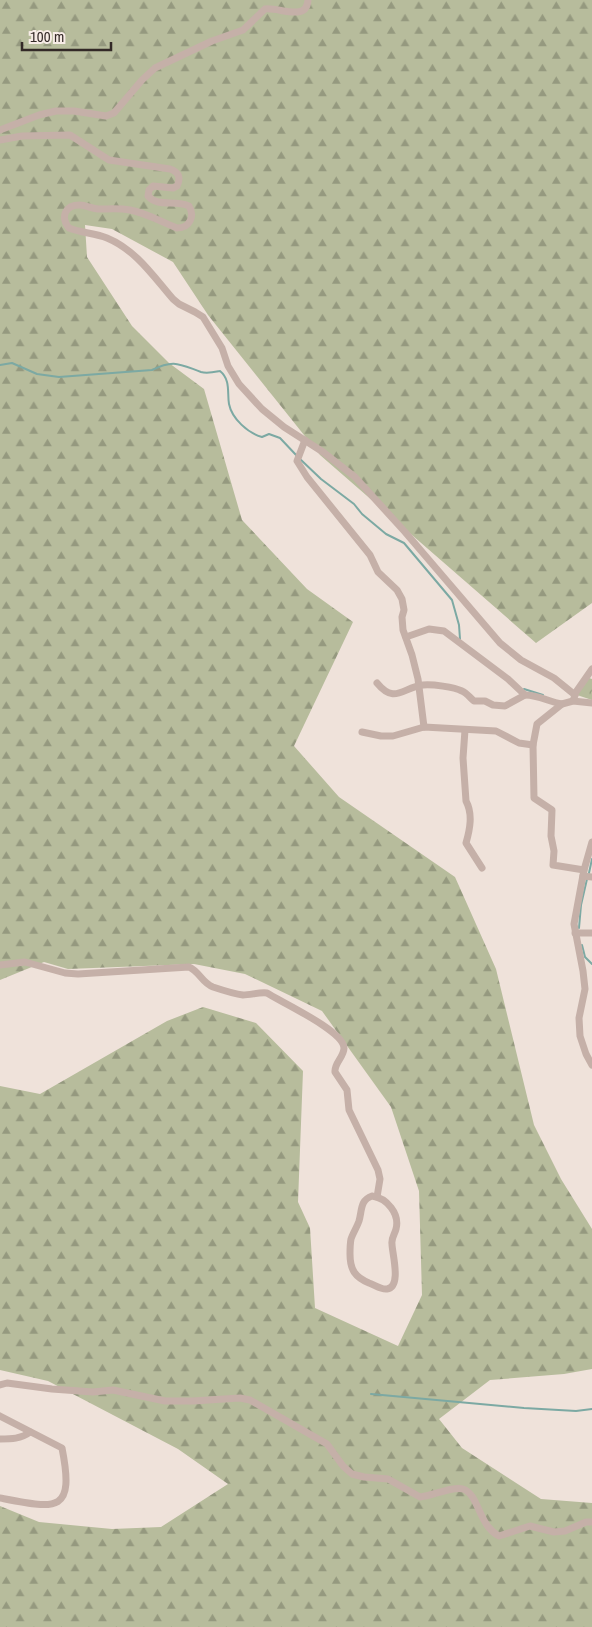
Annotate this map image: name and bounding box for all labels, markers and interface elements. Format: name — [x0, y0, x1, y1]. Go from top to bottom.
scale bar — [22, 20, 111, 52]
text: 100 m — [30, 26, 64, 47]

